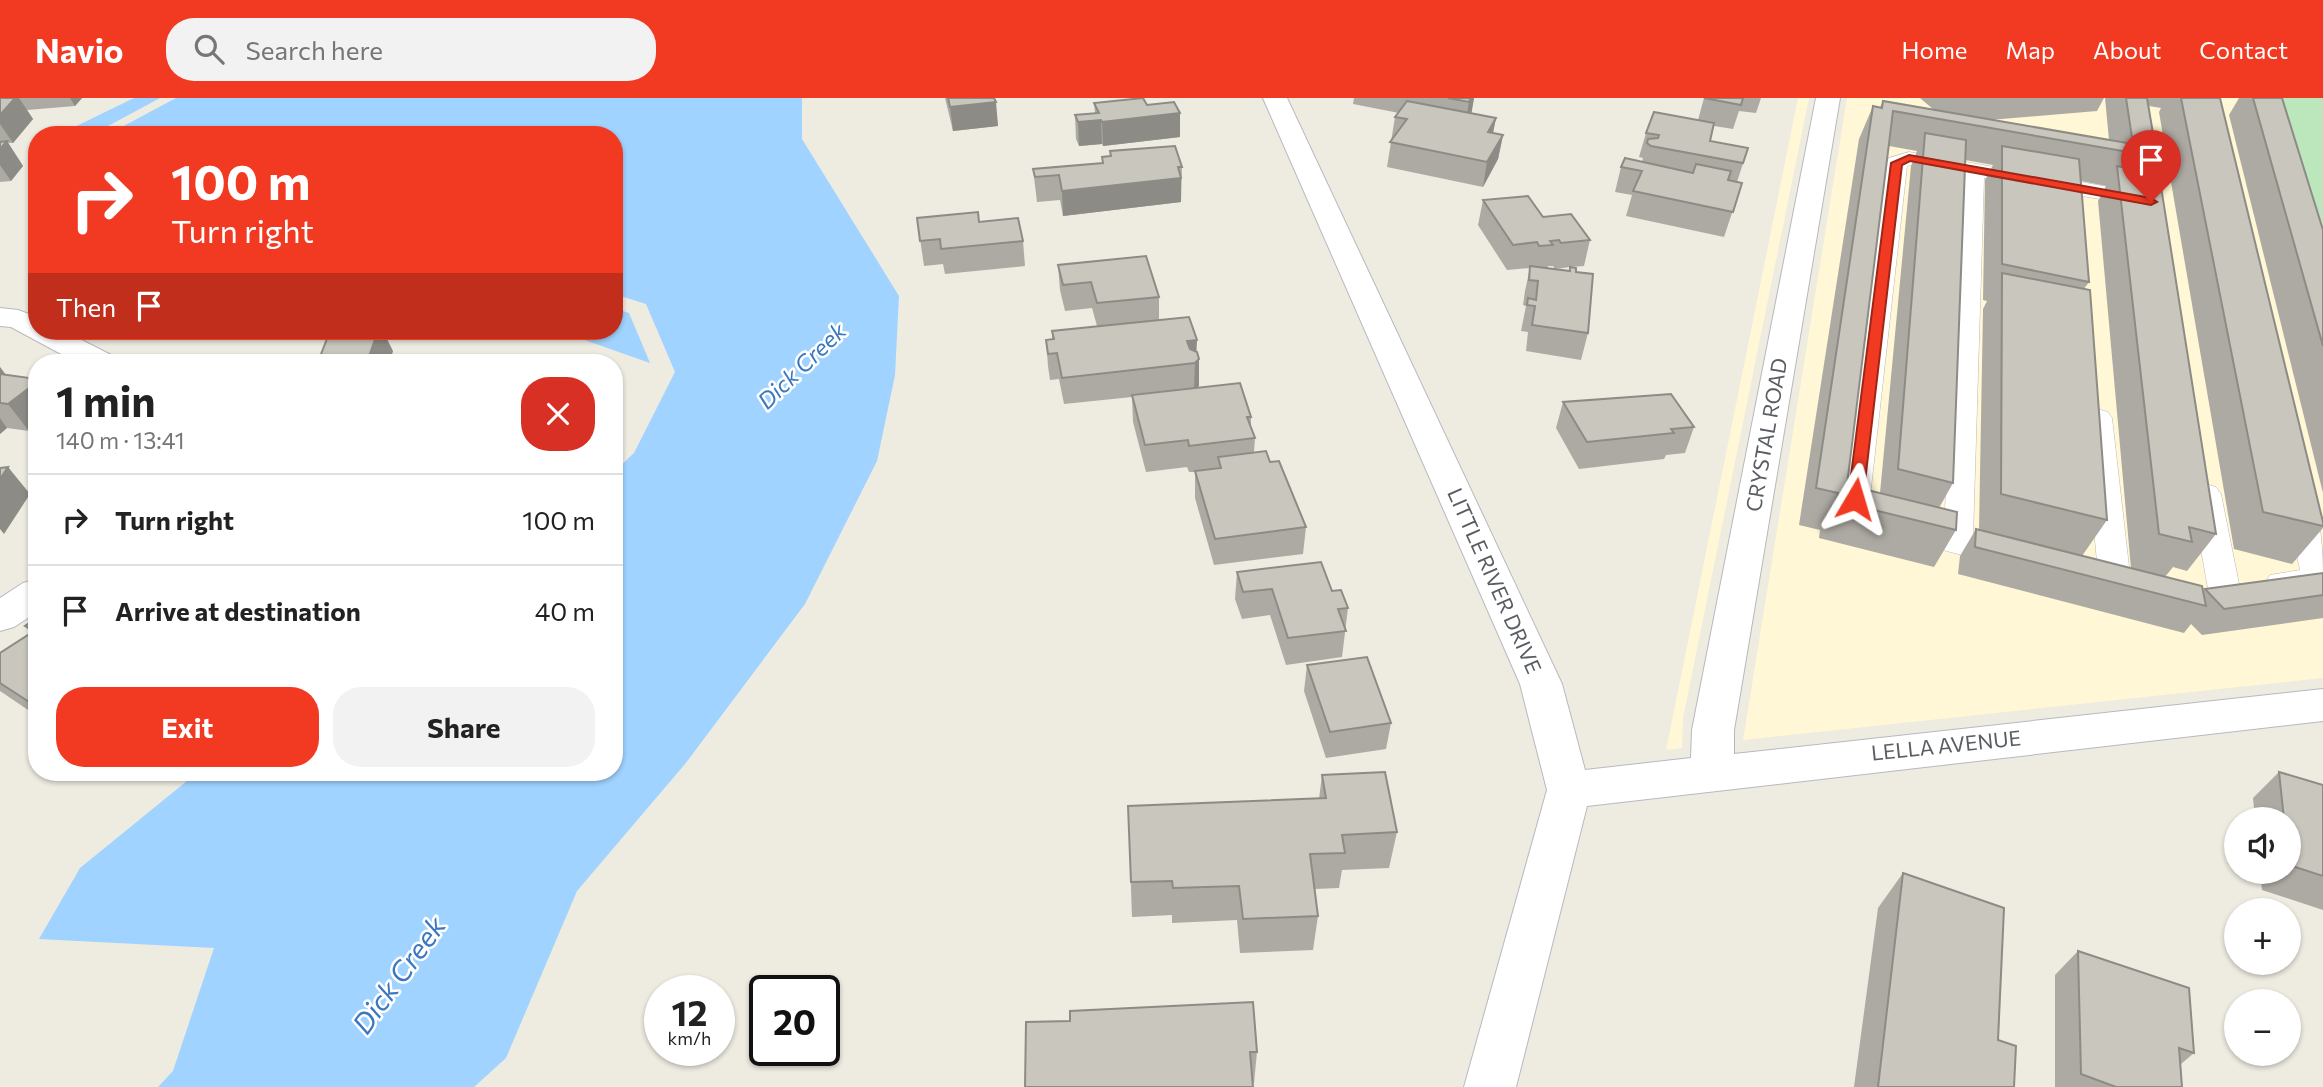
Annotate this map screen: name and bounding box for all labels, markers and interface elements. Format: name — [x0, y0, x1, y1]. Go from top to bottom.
search box — [166, 18, 656, 81]
text: Navio — [35, 29, 124, 70]
icon: search — [190, 30, 228, 68]
text: Search here — [246, 34, 383, 65]
text: Home — [1902, 35, 1968, 64]
text: Map — [2006, 35, 2055, 64]
text: About — [2093, 35, 2161, 64]
text: Contact — [2199, 35, 2288, 64]
pin — [2121, 130, 2181, 202]
icon: arrive — [2132, 141, 2170, 179]
text: 100 m — [171, 150, 310, 210]
icon: right — [56, 154, 147, 245]
text: Turn right — [171, 210, 314, 250]
icon: arrive — [130, 287, 168, 325]
text: Then — [56, 291, 116, 322]
water label: Dick Creek — [751, 316, 852, 414]
street label: CRYSTAL ROAD — [1740, 356, 1791, 514]
text: 1 min — [56, 374, 156, 426]
button: close — [521, 377, 595, 451]
text: 140 m · 13:41 — [56, 426, 185, 454]
position arrow — [1818, 462, 1892, 536]
street label: LITTLE RIVER DRIVE — [1443, 484, 1548, 677]
icon: right — [56, 501, 94, 539]
text: Turn right — [115, 504, 234, 535]
text: 100 m — [522, 504, 595, 535]
icon: arrive — [56, 592, 94, 630]
text: Arrive at destination — [115, 595, 361, 626]
text: 40 m — [535, 595, 595, 626]
button: Exit — [56, 687, 319, 767]
button: Share — [333, 687, 595, 767]
street label: LELLA AVENUE — [1870, 724, 2022, 765]
map controls — [2224, 807, 2301, 1066]
button: sound — [2224, 807, 2301, 884]
button: + — [2224, 898, 2301, 975]
water label: Dick Creek — [344, 908, 453, 1040]
speed limit sign: 20 — [749, 975, 840, 1066]
button: − — [2224, 989, 2301, 1066]
text: 12 — [672, 990, 707, 1033]
text: km/h — [668, 1027, 711, 1049]

